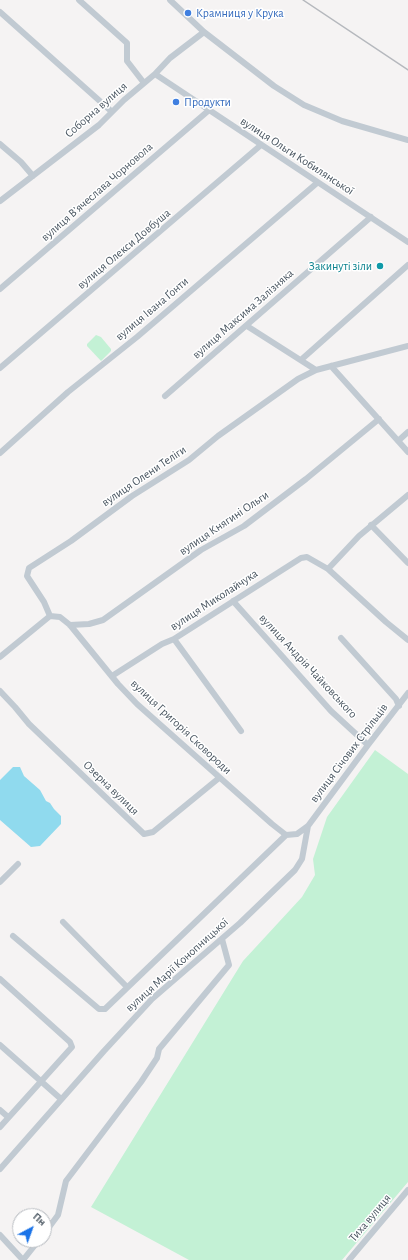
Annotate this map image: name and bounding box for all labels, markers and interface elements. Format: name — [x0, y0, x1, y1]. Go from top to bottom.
place label: Крамниця у Крука — [196, 6, 284, 20]
marker: Крамниця у Крука — [183, 8, 193, 18]
street label: Соборна вулиця — [62, 79, 130, 141]
place label: Продукти — [184, 95, 231, 109]
marker: Продукти — [171, 97, 181, 107]
street label: вулиця Ольги Кобилянської — [237, 114, 357, 198]
street label: вулиця Вʼячеслава Чорновола — [38, 140, 156, 244]
street label: вулиця Олекси Довбуша — [74, 206, 174, 292]
place label: Закинуті зіли — [309, 259, 372, 273]
marker: Закинуті зіли — [375, 261, 385, 271]
street label: вулиця Максима Залізняка — [189, 266, 297, 362]
street label: вулиця Івана Ґонти — [112, 274, 192, 344]
street label: вулиця Олени Теліги — [99, 442, 189, 510]
street label: вулиця Княгині Ольги — [176, 488, 272, 558]
street label: вулиця Миколайчука — [167, 566, 261, 634]
street label: вулиця Андрія Чайковського — [256, 611, 360, 721]
street label: вулиця Григорія Сковороди — [128, 676, 234, 778]
street label: вулиця Січових Стрільців — [307, 700, 391, 806]
street label: Озерна вулиця — [80, 758, 142, 818]
street label: вулиця Марії Конопницької — [123, 915, 231, 1015]
street label: Тиха вулиця — [346, 1191, 394, 1245]
north arrow — [12, 1208, 52, 1248]
text: Пн — [31, 1211, 48, 1228]

